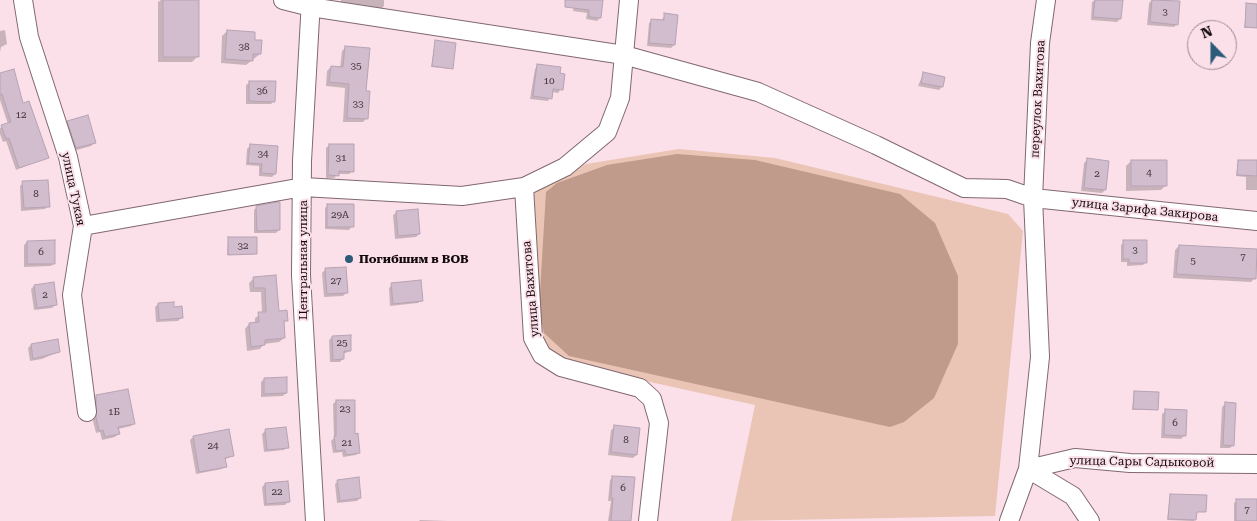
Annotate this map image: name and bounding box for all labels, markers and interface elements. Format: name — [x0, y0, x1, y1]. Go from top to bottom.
house number: 3 — [1162, 6, 1168, 18]
north arrow — [1187, 20, 1237, 70]
text: N — [1199, 23, 1215, 41]
street label: переулок Вахитова — [1028, 40, 1048, 158]
house number: 38 — [238, 41, 250, 53]
house number: 35 — [350, 60, 362, 72]
house number: 10 — [543, 75, 555, 87]
house number: 36 — [256, 85, 268, 97]
house number: 33 — [352, 98, 364, 110]
house number: 12 — [15, 109, 27, 121]
house number: 34 — [257, 148, 269, 160]
street label: улица Тукая — [58, 151, 88, 227]
house number: 31 — [335, 152, 347, 164]
house number: 4 — [1146, 167, 1152, 179]
house number: 2 — [1094, 168, 1100, 180]
house number: 8 — [33, 188, 39, 200]
street label: улица Зарифа Закирова — [1071, 195, 1219, 225]
street label: Центральная улица — [296, 200, 310, 320]
house number: 29А — [331, 209, 349, 221]
house number: 32 — [237, 240, 249, 252]
street label: улица Вахитова — [520, 240, 542, 338]
house number: 3 — [1132, 244, 1138, 256]
house number: 6 — [38, 246, 44, 258]
house number: 7 — [1240, 251, 1246, 263]
place label: Погибшим в ВОВ — [359, 252, 469, 266]
marker: Погибшим в ВОВ — [343, 253, 355, 265]
house number: 5 — [1190, 255, 1196, 267]
house number: 27 — [330, 275, 342, 287]
house number: 2 — [42, 289, 48, 301]
house number: 25 — [336, 337, 348, 349]
house number: 23 — [339, 403, 351, 415]
house number: 1Б — [108, 406, 120, 418]
house number: 6 — [1172, 417, 1178, 429]
house number: 8 — [623, 434, 629, 446]
house number: 21 — [341, 437, 353, 449]
house number: 24 — [207, 440, 219, 452]
street label: улица Сары Садыковой — [1069, 454, 1215, 470]
house number: 6 — [620, 482, 626, 494]
house number: 22 — [271, 486, 283, 498]
house number: 7 — [1244, 504, 1250, 516]

